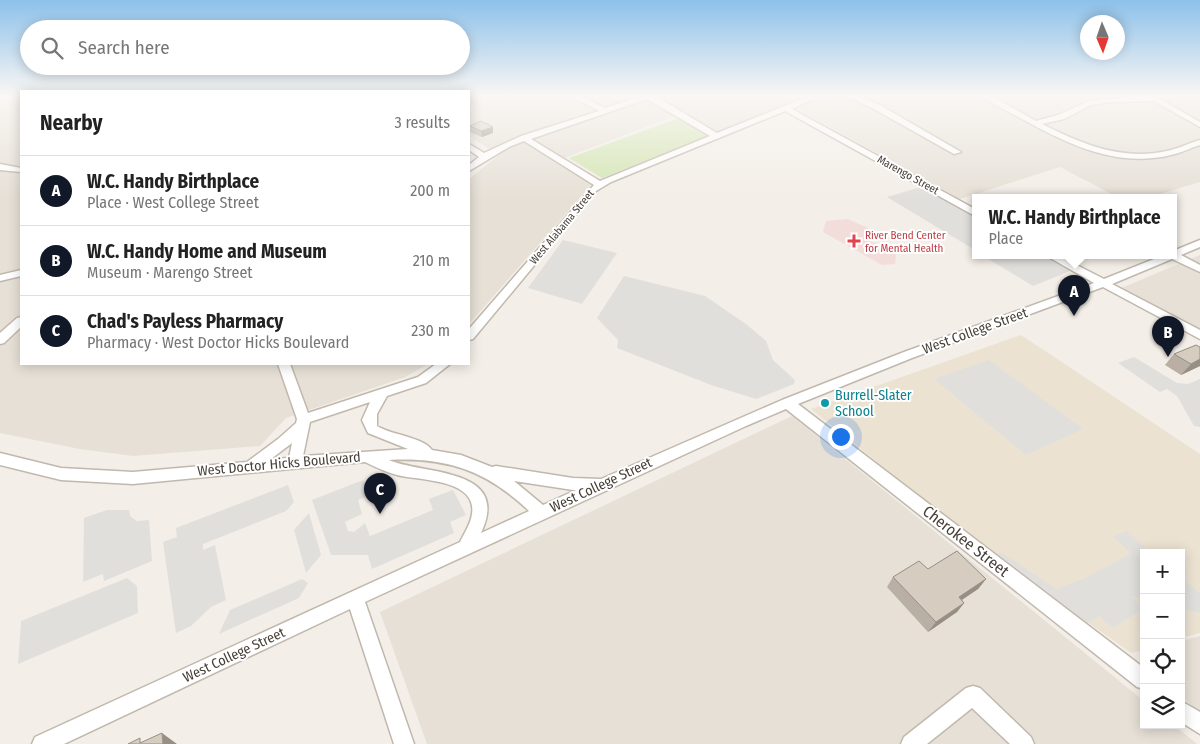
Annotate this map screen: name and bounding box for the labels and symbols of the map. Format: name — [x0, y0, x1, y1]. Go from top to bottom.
north arrow — [1080, 15, 1125, 60]
street label: Marengo Street — [875, 153, 941, 197]
street label: West Alabama Street — [527, 187, 597, 267]
place label: River Bend Center for Mental Health — [865, 229, 946, 255]
marker: River Bend Center for Mental Health — [847, 234, 861, 248]
pin: A — [1058, 275, 1090, 316]
street label: West College Street — [920, 304, 1030, 358]
pin: B — [1152, 316, 1184, 357]
place label: Burrell-Slater School — [835, 387, 912, 420]
marker: Burrell-Slater School — [819, 397, 831, 409]
your location — [828, 424, 854, 450]
street label: West Doctor Hicks Boulevard — [197, 448, 361, 480]
street label: West College Street — [547, 454, 655, 516]
pin: C — [364, 473, 396, 514]
street label: Cherokee Street — [919, 501, 1013, 581]
street label: West College Street — [180, 624, 288, 686]

